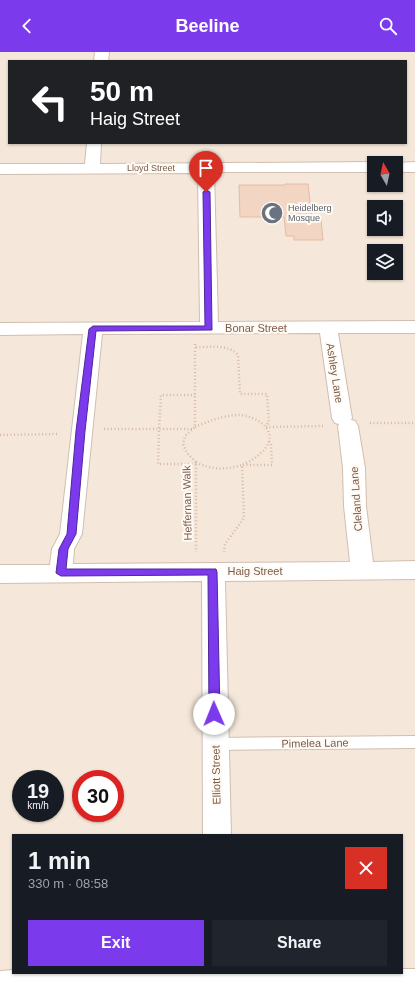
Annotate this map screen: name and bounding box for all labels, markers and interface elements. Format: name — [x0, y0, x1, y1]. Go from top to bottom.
icon: back — [16, 15, 38, 37]
icon: search — [377, 15, 399, 37]
text: Beeline — [175, 16, 240, 36]
icon: left — [24, 76, 76, 128]
text: 50 m — [90, 76, 154, 107]
text: Haig Street — [90, 109, 180, 129]
pin — [189, 151, 223, 192]
north arrow — [367, 156, 403, 192]
map controls — [367, 156, 403, 280]
icon: arrive — [195, 157, 217, 179]
street label: Lloyd Street — [127, 163, 176, 173]
mosque icon: Heidelberg Mosque — [259, 200, 285, 226]
button: sound — [367, 200, 403, 236]
place label: Heidelberg Mosque — [288, 203, 332, 223]
button: layers — [367, 244, 403, 280]
street label: Bonar Street — [225, 322, 287, 334]
street label: Ashley Lane — [324, 342, 346, 404]
street label: Heffernan Walk — [180, 465, 194, 541]
street label: Cleland Lane — [348, 466, 364, 532]
street label: Haig Street — [227, 565, 283, 577]
position arrow — [193, 693, 235, 735]
street label: Pimelea Lane — [281, 736, 349, 750]
street label: Elliott Street — [209, 745, 223, 805]
speed limit sign: 30 — [72, 770, 124, 822]
text: 19 — [27, 780, 49, 802]
text: km/h — [27, 800, 49, 811]
text: 1 min — [28, 847, 91, 874]
button: close — [345, 847, 387, 889]
text: 330 m · 08:58 — [28, 876, 108, 891]
button: Exit — [28, 920, 204, 966]
button: Share — [212, 920, 387, 966]

